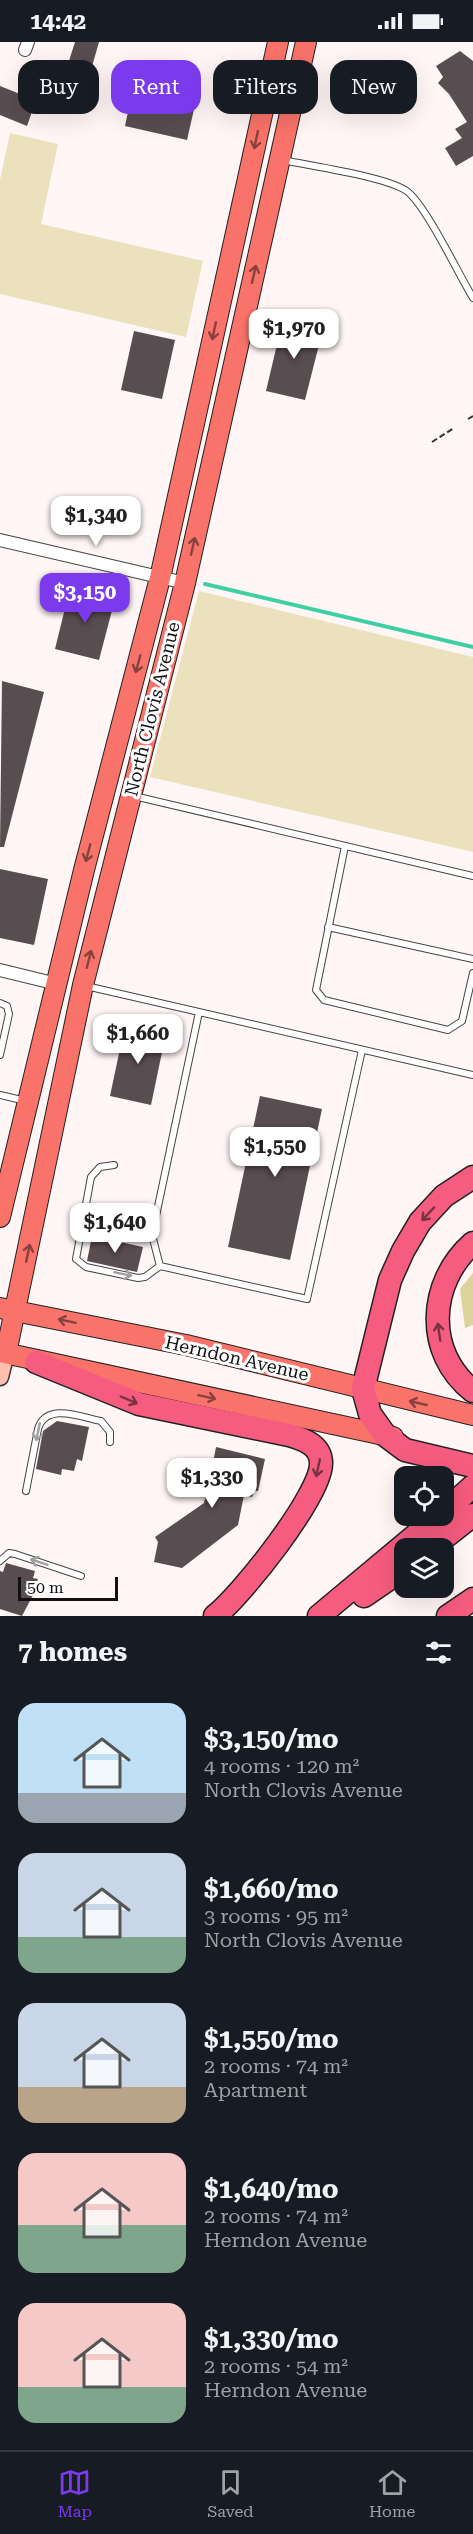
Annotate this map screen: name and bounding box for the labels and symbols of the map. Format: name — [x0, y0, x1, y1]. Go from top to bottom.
one-way arrow — [250, 130, 261, 149]
one-way arrow — [249, 265, 261, 284]
pin: $1,970 — [245, 309, 343, 360]
one-way arrow — [208, 321, 220, 340]
pin: $1,340 — [47, 496, 145, 547]
one-way arrow — [188, 537, 199, 556]
pin: $3,150 — [36, 573, 134, 624]
street label: North Clovis Avenue — [120, 620, 184, 798]
one-way arrow — [131, 654, 143, 673]
one-way arrow — [82, 843, 94, 862]
one-way arrow — [84, 950, 96, 969]
pin: $1,660 — [89, 1014, 187, 1065]
pin: $1,550 — [226, 1127, 324, 1178]
pin: $1,640 — [66, 1203, 164, 1254]
one-way arrow — [420, 1206, 435, 1221]
one-way arrow — [22, 1244, 34, 1263]
one-way arrow — [113, 1269, 132, 1281]
one-way arrow — [58, 1315, 78, 1326]
one-way arrow — [433, 1323, 444, 1342]
street label: Herndon Avenue — [163, 1331, 311, 1385]
one-way arrow — [197, 1391, 216, 1403]
one-way arrow — [119, 1395, 138, 1406]
one-way arrow — [408, 1396, 427, 1408]
one-way arrow — [32, 1422, 43, 1442]
pin: $1,330 — [163, 1458, 261, 1509]
one-way arrow — [312, 1458, 323, 1478]
one-way arrow — [30, 1556, 49, 1567]
scale bar — [18, 1574, 118, 1602]

